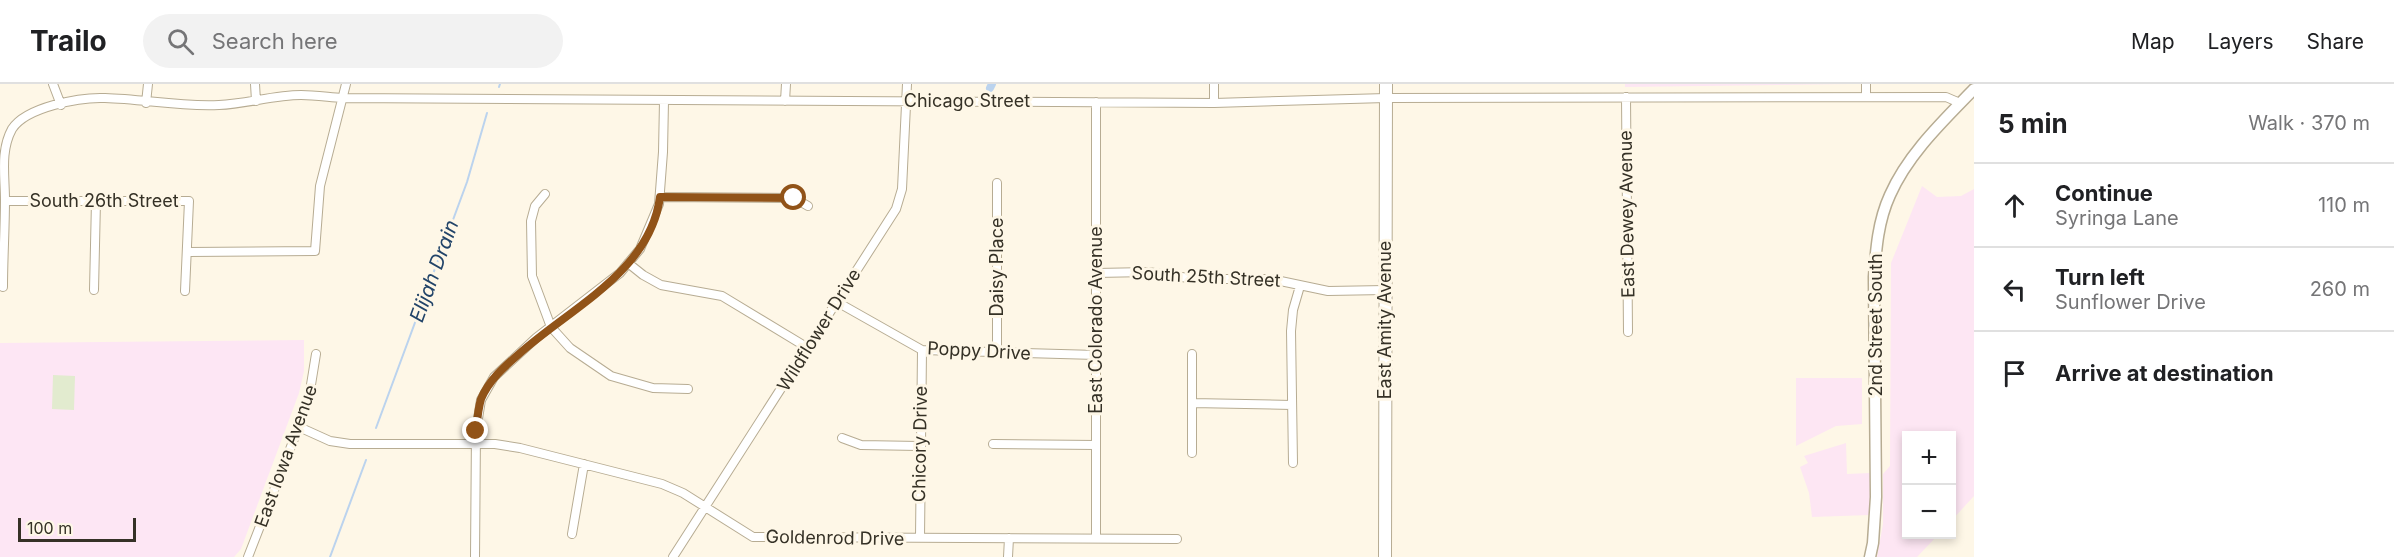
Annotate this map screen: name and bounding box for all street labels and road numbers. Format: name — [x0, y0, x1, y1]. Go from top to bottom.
street label: Chicago Street — [904, 90, 1030, 111]
street label: East Dewey Avenue — [1615, 130, 1638, 298]
street label: South 26th Street — [29, 190, 179, 211]
street label: Daisy Place — [986, 218, 1007, 316]
street label: East Colorado Avenue — [1085, 226, 1106, 414]
street label: East Amity Avenue — [1374, 241, 1395, 399]
street label: 2nd Street South — [1865, 253, 1886, 397]
street label: South 25th Street — [1131, 262, 1281, 291]
street label: Wildflower Drive — [772, 265, 865, 395]
street label: Poppy Drive — [927, 337, 1031, 364]
street label: East Iowa Avenue — [250, 382, 321, 530]
street label: Chicory Drive — [908, 386, 931, 502]
street label: Goldenrod Drive — [765, 526, 905, 549]

